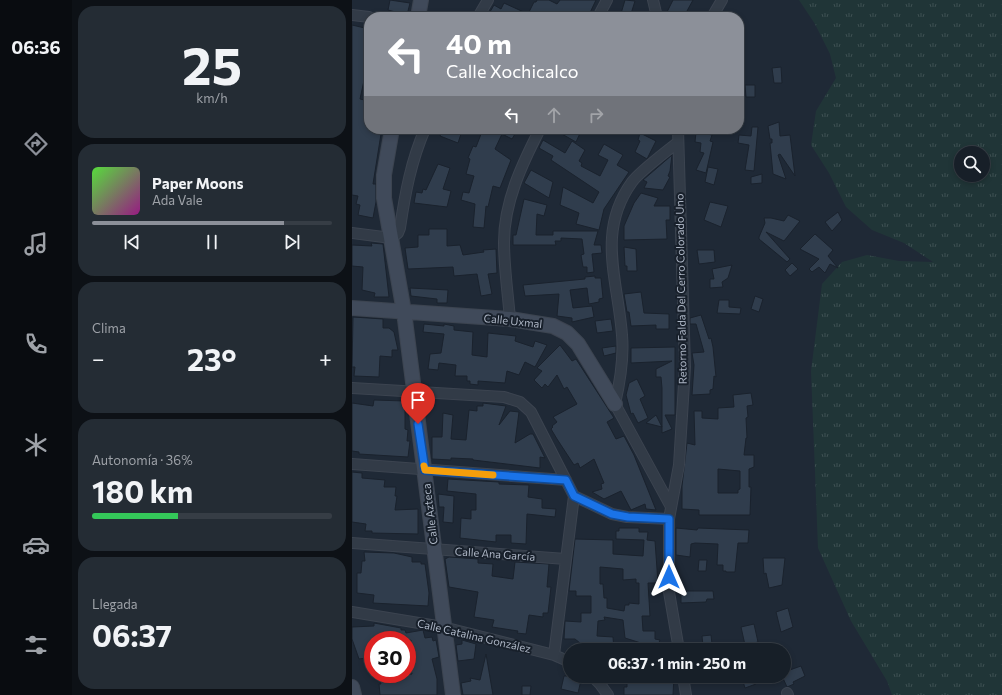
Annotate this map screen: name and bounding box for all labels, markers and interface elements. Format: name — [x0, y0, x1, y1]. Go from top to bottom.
text: 40 m — [446, 26, 512, 60]
icon: left — [380, 28, 432, 80]
text: 25 — [182, 32, 242, 96]
text: 06:36 — [11, 36, 61, 58]
text: Calle Xochicalco — [446, 60, 579, 82]
text: km/h — [196, 90, 228, 106]
icon: left — [501, 104, 523, 126]
icon: ahead — [543, 104, 565, 126]
icon: right — [585, 104, 607, 126]
icon: directions — [22, 130, 50, 158]
map controls — [954, 146, 990, 182]
button: search — [954, 146, 990, 182]
text: Paper Moons — [152, 174, 243, 192]
text: Ada Vale — [152, 192, 203, 208]
street label: Retorno Falda Del Cerro Colorado Uno — [672, 193, 689, 385]
icon: music — [22, 230, 50, 258]
icon: previous — [121, 231, 143, 253]
icon: pause — [201, 231, 223, 253]
icon: next — [281, 231, 303, 253]
street label: Calle Uxmal — [483, 311, 543, 330]
text: Clima — [92, 320, 126, 336]
icon: phone — [22, 330, 50, 358]
text: 23° — [187, 340, 237, 377]
text: − — [92, 345, 105, 372]
text: + — [319, 345, 332, 372]
pin — [401, 383, 435, 424]
icon: arrive — [407, 389, 429, 411]
icon: climate — [22, 431, 50, 459]
text: Autonomía · 36% — [92, 452, 193, 468]
text: 180 km — [92, 472, 193, 509]
street label: Calle Azteca — [419, 483, 440, 545]
icon: car — [22, 531, 50, 559]
street label: Calle Ana García — [454, 544, 536, 563]
position arrow — [648, 556, 690, 598]
text: Llegada — [92, 596, 138, 612]
text: 06:37 — [92, 616, 172, 653]
street label: Calle Catalina González — [416, 616, 533, 655]
icon: filters — [22, 631, 50, 659]
speed limit sign: 30 — [364, 631, 416, 683]
text: 06:37 · 1 min · 250 m — [608, 654, 746, 672]

